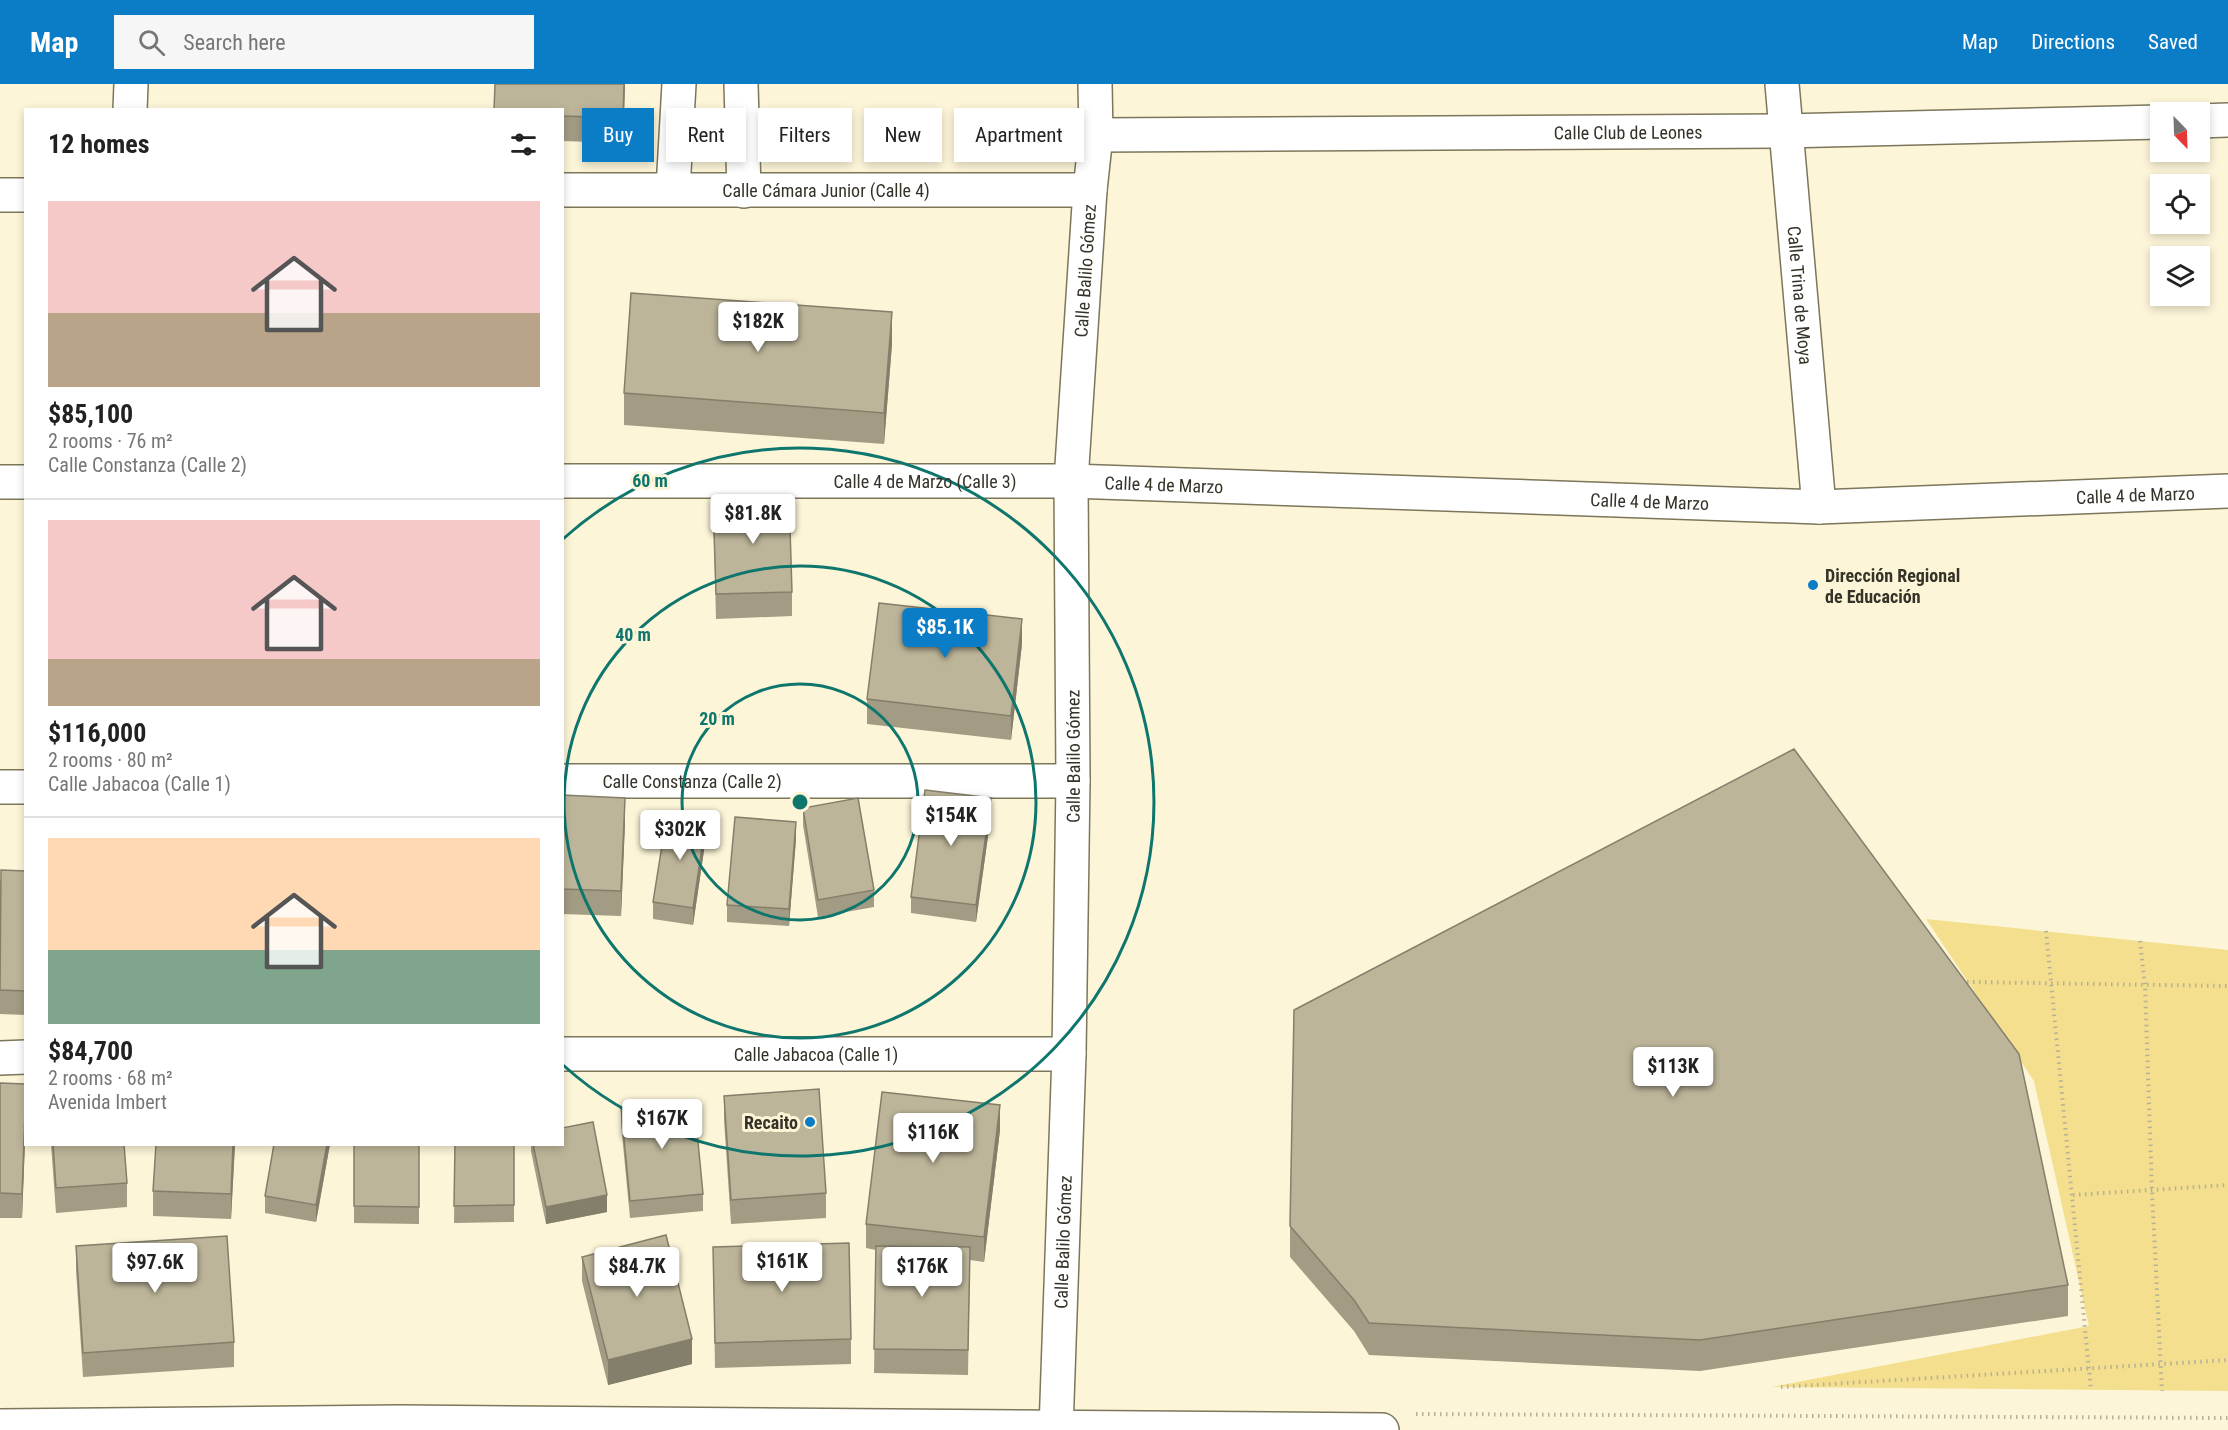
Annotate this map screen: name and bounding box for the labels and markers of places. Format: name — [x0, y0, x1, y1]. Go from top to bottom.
pin: $182K — [716, 302, 800, 353]
pin: $81.8K — [704, 494, 802, 545]
place label: Dirección Regional de Educación — [1825, 565, 1960, 607]
marker: Dirección Regional de Educación — [1806, 578, 1820, 592]
pin: $85.1K — [896, 608, 994, 659]
centre of rings — [790, 792, 810, 812]
pin: $154K — [909, 796, 993, 847]
pin: $302K — [638, 810, 722, 861]
pin: $113K — [1631, 1047, 1715, 1098]
pin: $167K — [620, 1099, 704, 1150]
place label: Recaito — [744, 1112, 798, 1133]
pin: $116K — [891, 1113, 975, 1164]
marker: Recaito — [803, 1115, 817, 1129]
pin: $161K — [740, 1242, 824, 1293]
pin: $97.6K — [106, 1243, 204, 1294]
pin: $84.7K — [588, 1247, 686, 1298]
pin: $176K — [880, 1247, 964, 1298]

